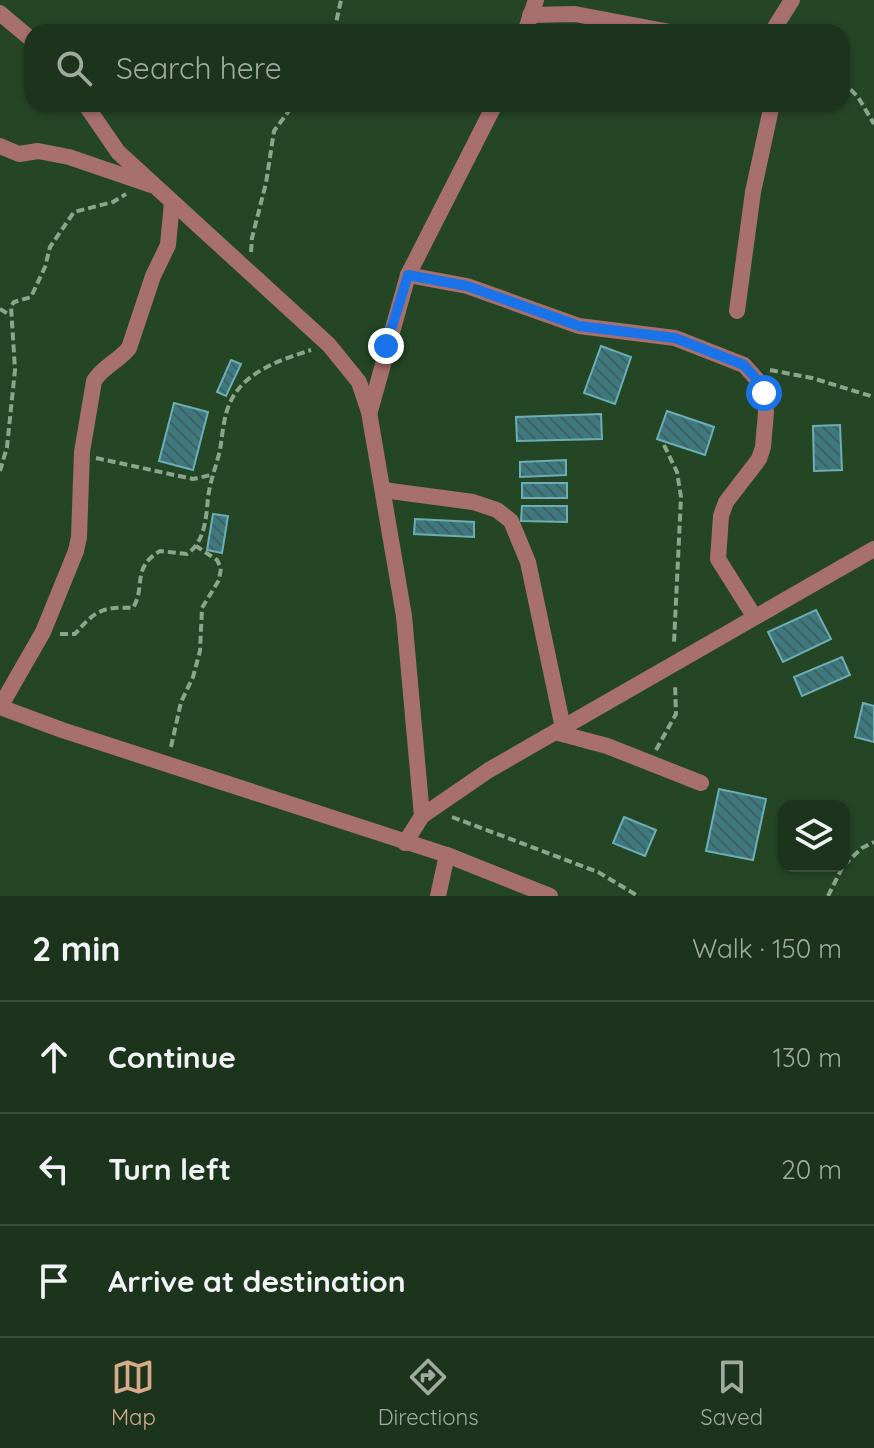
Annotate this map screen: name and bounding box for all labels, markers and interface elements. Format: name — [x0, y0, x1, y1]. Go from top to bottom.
search box — [24, 24, 850, 112]
icon: search — [52, 46, 96, 90]
text: Search here — [116, 49, 282, 87]
route end — [368, 328, 404, 364]
route start — [746, 375, 782, 411]
map controls — [778, 800, 850, 872]
button: layers — [778, 800, 850, 872]
text: 2 min — [32, 927, 121, 970]
text: Walk · 150 m — [692, 932, 842, 965]
icon: ahead — [32, 1035, 76, 1079]
text: Continue — [108, 1038, 236, 1076]
text: 130 m — [772, 1041, 842, 1074]
icon: left — [32, 1147, 76, 1191]
text: Turn left — [108, 1150, 231, 1188]
text: 20 m — [781, 1153, 842, 1186]
icon: arrive — [32, 1259, 76, 1303]
text: Arrive at destination — [108, 1262, 406, 1300]
tab: Map — [111, 1355, 156, 1431]
tab: Directions — [378, 1355, 478, 1431]
tab: Saved — [700, 1355, 763, 1431]

